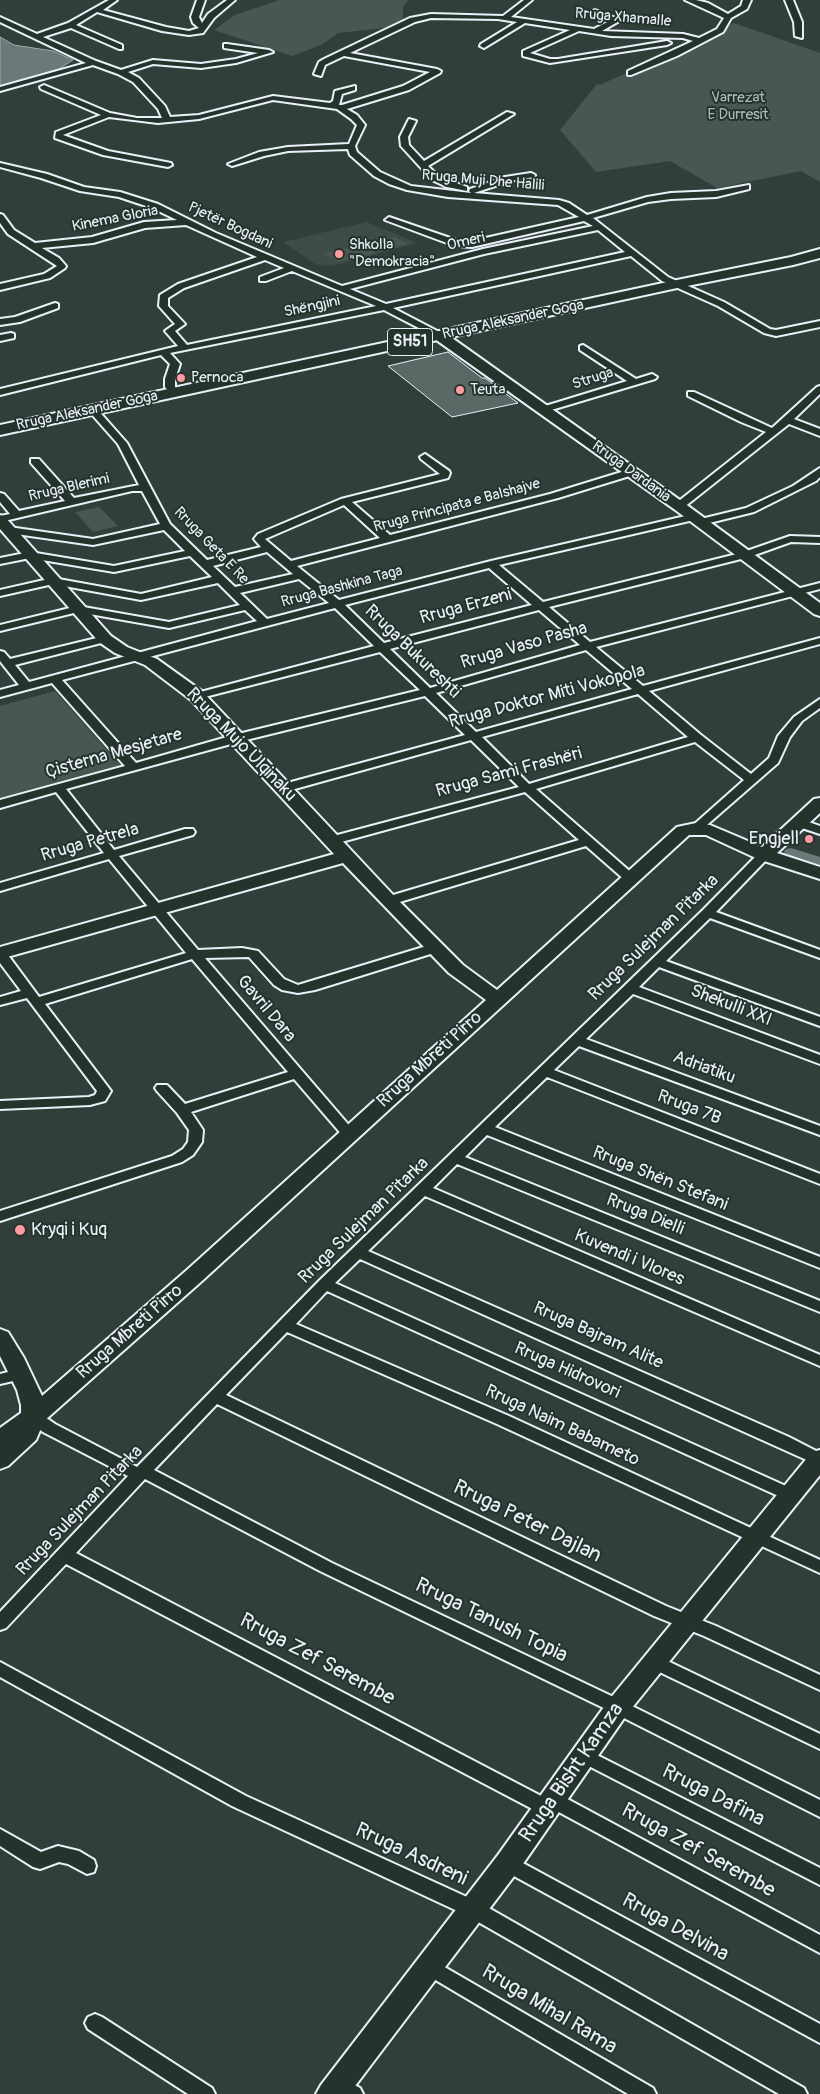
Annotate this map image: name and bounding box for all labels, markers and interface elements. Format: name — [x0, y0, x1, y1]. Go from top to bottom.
street label: Rruga Xhamalle — [574, 5, 672, 31]
park label: Varrezat E Durresit — [708, 89, 768, 124]
street label: Rruga Muji Dhe Halili — [421, 167, 545, 195]
street label: Pjetër Bogdani — [185, 199, 275, 253]
street label: Kinema Gloria — [70, 202, 160, 236]
street label: Omeri — [445, 229, 487, 255]
place label: Shkolla "Demokracia" — [349, 236, 435, 271]
marker: Shkolla "Demokracia" — [333, 248, 345, 260]
street label: Shëngjini — [282, 292, 342, 322]
street label: Rruga Aleksander Goga — [441, 296, 585, 344]
road number: SH51 — [388, 328, 432, 356]
street label: Struga — [570, 364, 616, 394]
place label: Pernoca — [191, 369, 243, 387]
marker: Pernoca — [175, 372, 187, 384]
place label: Teuta — [470, 381, 505, 399]
marker: Teuta — [454, 384, 466, 396]
street label: Rruga Aleksander Goga — [15, 387, 159, 435]
street label: Rruga Dardania — [588, 437, 674, 507]
street label: Rruga Blerimi — [27, 470, 111, 506]
street label: Rruga Principata e Balshajve — [372, 475, 542, 537]
street label: Rruga Geta E Re — [170, 504, 252, 588]
street label: Rruga Bashkina Taga — [279, 562, 405, 612]
street label: Rruga Erzeni — [418, 584, 514, 630]
street label: Rruga Bukureshti — [360, 601, 464, 703]
street label: Rruga Vaso Pasha — [458, 618, 590, 674]
street label: Rruga Doktor Miti Vokopola — [447, 660, 647, 734]
street label: Rruga Mujo Ulqinaku — [181, 684, 301, 806]
street label: Çisterna Mesjetare — [43, 724, 185, 784]
street label: Rruga Sami Frashëri — [434, 743, 584, 803]
street label: Rruga Petrela — [39, 819, 141, 867]
place label: Engjell — [749, 828, 799, 850]
marker: Engjell — [803, 833, 815, 845]
street label: Rruga Sulejman Pitarka — [584, 870, 724, 1006]
street label: Gavril Dara — [232, 971, 300, 1047]
street label: Shekulli XXI — [687, 981, 775, 1031]
street label: Rruga Mbreti Pirro — [373, 1007, 487, 1113]
street label: Adriatiku — [670, 1047, 738, 1089]
street label: Rruga 7B — [654, 1086, 724, 1130]
street label: Rruga Shën Stefani — [589, 1142, 731, 1216]
street label: Rruga Sulejman Pitarka — [294, 1153, 434, 1289]
street label: Rruga Dielli — [603, 1190, 687, 1240]
place label: Kryqi i Kuq — [31, 1219, 107, 1241]
marker: Kryqi i Kuq — [13, 1223, 27, 1237]
street label: Kuvendi i Vlores — [571, 1225, 687, 1291]
street label: Rruga Mbreti Pirro — [72, 1280, 188, 1384]
street label: Rruga Bajram Alite — [530, 1298, 666, 1374]
street label: Rruga Hidrovori — [511, 1338, 623, 1404]
street label: Rruga Naim Babameto — [481, 1381, 643, 1471]
street label: Rruga Sulejman Pitarka — [12, 1441, 148, 1581]
street label: Rruga Peter Dajlan — [449, 1475, 605, 1569]
street label: Rruga Tanush Topia — [411, 1573, 571, 1669]
street label: Rruga Zef Serembe — [235, 1609, 399, 1711]
street label: Rruga Bisht Kamza — [514, 1698, 630, 1848]
street label: Rruga Dafina — [657, 1759, 769, 1833]
street label: Rruga Zef Serembe — [617, 1798, 779, 1904]
street label: Rruga Asdreni — [351, 1818, 471, 1892]
street label: Rruga Delvina — [617, 1888, 733, 1968]
street label: Rruga Mihal Rama — [477, 1960, 621, 2060]

